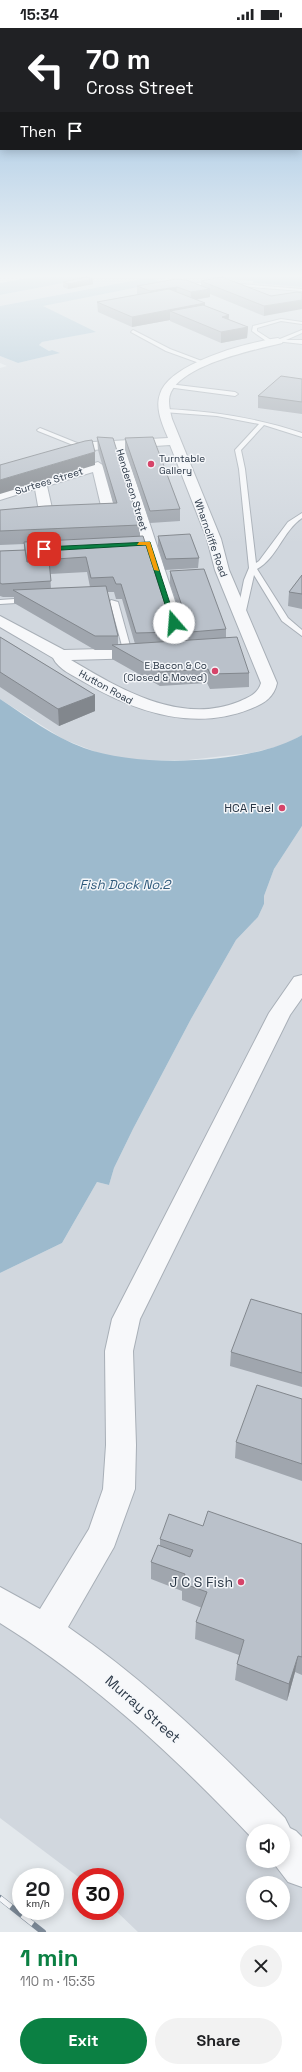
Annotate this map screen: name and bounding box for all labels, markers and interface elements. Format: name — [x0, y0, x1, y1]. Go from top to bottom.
text: 15:34 — [20, 5, 59, 24]
text: 70 m — [86, 41, 151, 77]
icon: left — [20, 44, 72, 96]
text: Cross Street — [86, 76, 194, 99]
icon: arrive — [64, 120, 86, 142]
text: Then — [20, 122, 56, 141]
street label: Henderson Street — [113, 447, 151, 533]
place label: Turntable Gallery — [159, 452, 205, 477]
marker: Turntable Gallery — [146, 459, 156, 469]
street label: Surtees Street — [13, 464, 85, 498]
street label: Wharncliffe Road — [192, 497, 230, 579]
pin — [27, 532, 61, 566]
icon: arrive — [33, 538, 55, 560]
position arrow — [153, 602, 195, 644]
place label: E Bacon & Co (Closed & Moved) — [124, 659, 207, 684]
marker: E Bacon & Co (Closed & Moved) — [210, 666, 220, 676]
street label: Hutton Road — [77, 667, 135, 707]
place label: HCA Fuel — [224, 800, 274, 816]
marker: HCA Fuel — [277, 803, 287, 813]
water label: Fish Dock No.2 — [80, 876, 173, 893]
place label: J C S Fish — [169, 1573, 233, 1591]
marker: J C S Fish — [236, 1577, 246, 1587]
street label: Murray Street — [102, 1671, 184, 1747]
map controls — [246, 1824, 290, 1920]
button: sound — [246, 1824, 290, 1868]
speed limit sign: 30 — [72, 1868, 124, 1920]
text: 20 — [26, 1876, 50, 1902]
button: search — [246, 1876, 290, 1920]
text: km/h — [26, 1897, 50, 1910]
text: 1 min — [20, 1942, 79, 1973]
button: close — [240, 1945, 282, 1987]
text: 110 m · 15:35 — [20, 1973, 95, 1990]
button: Exit — [20, 2018, 147, 2064]
button: Share — [155, 2018, 282, 2064]

